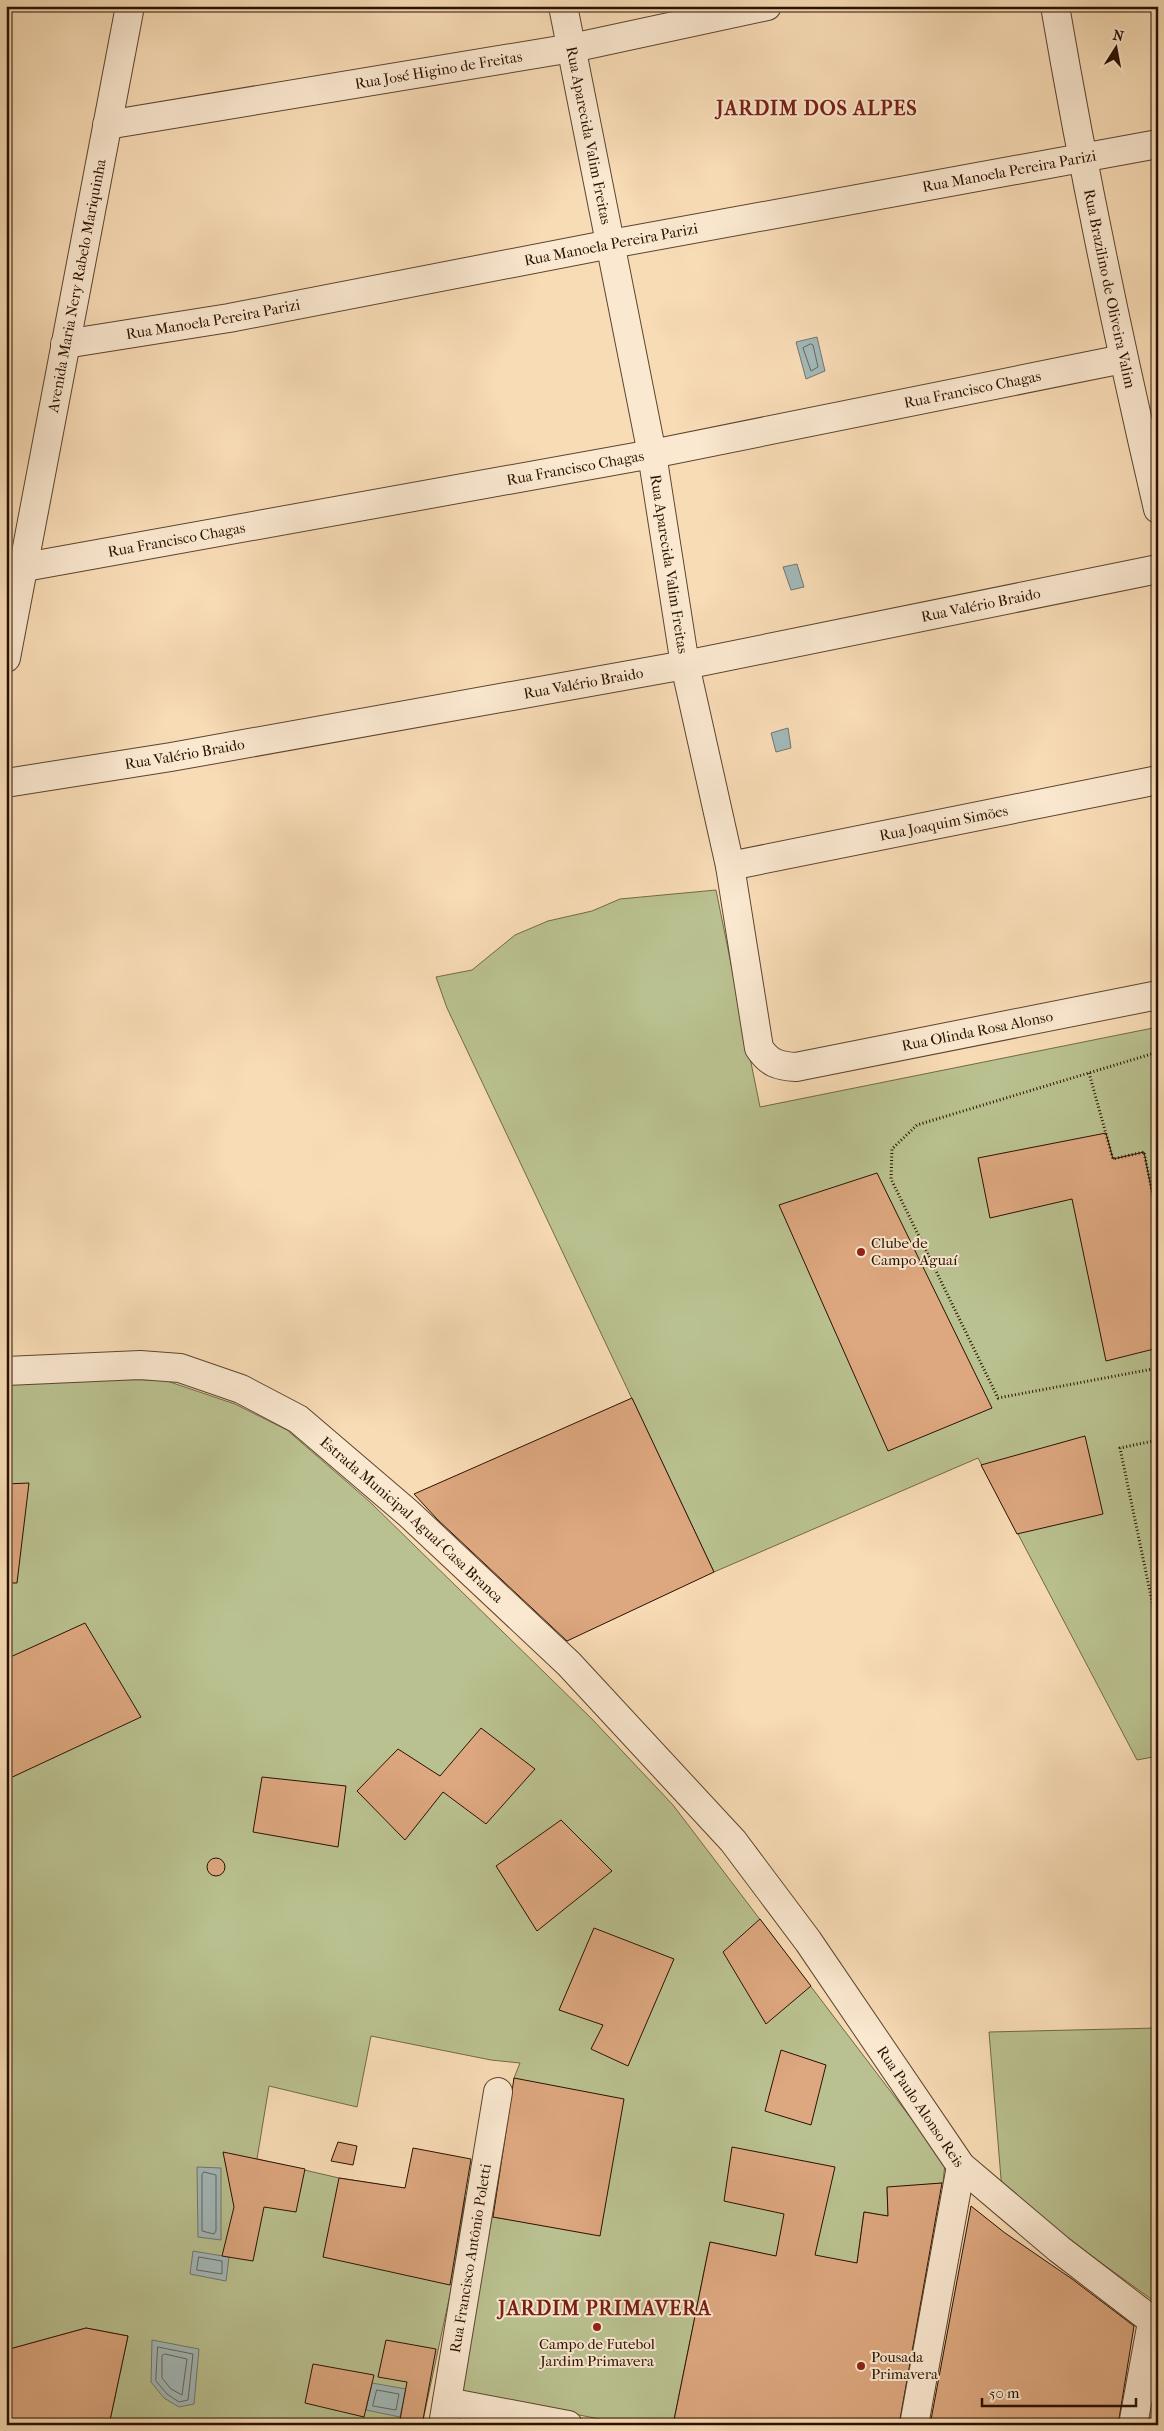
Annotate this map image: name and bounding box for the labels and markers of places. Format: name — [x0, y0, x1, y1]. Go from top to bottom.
place label: Clube de Campo Aguaí — [871, 1234, 958, 1269]
marker: Clube de Campo Aguaí — [855, 1246, 867, 1258]
marker: Campo de Futebol Jardim Primavera — [591, 2321, 603, 2333]
place label: Campo de Futebol Jardim Primavera — [539, 2335, 655, 2370]
place label: Pousada Primavera — [871, 2348, 939, 2383]
marker: Pousada Primavera — [855, 2360, 867, 2372]

